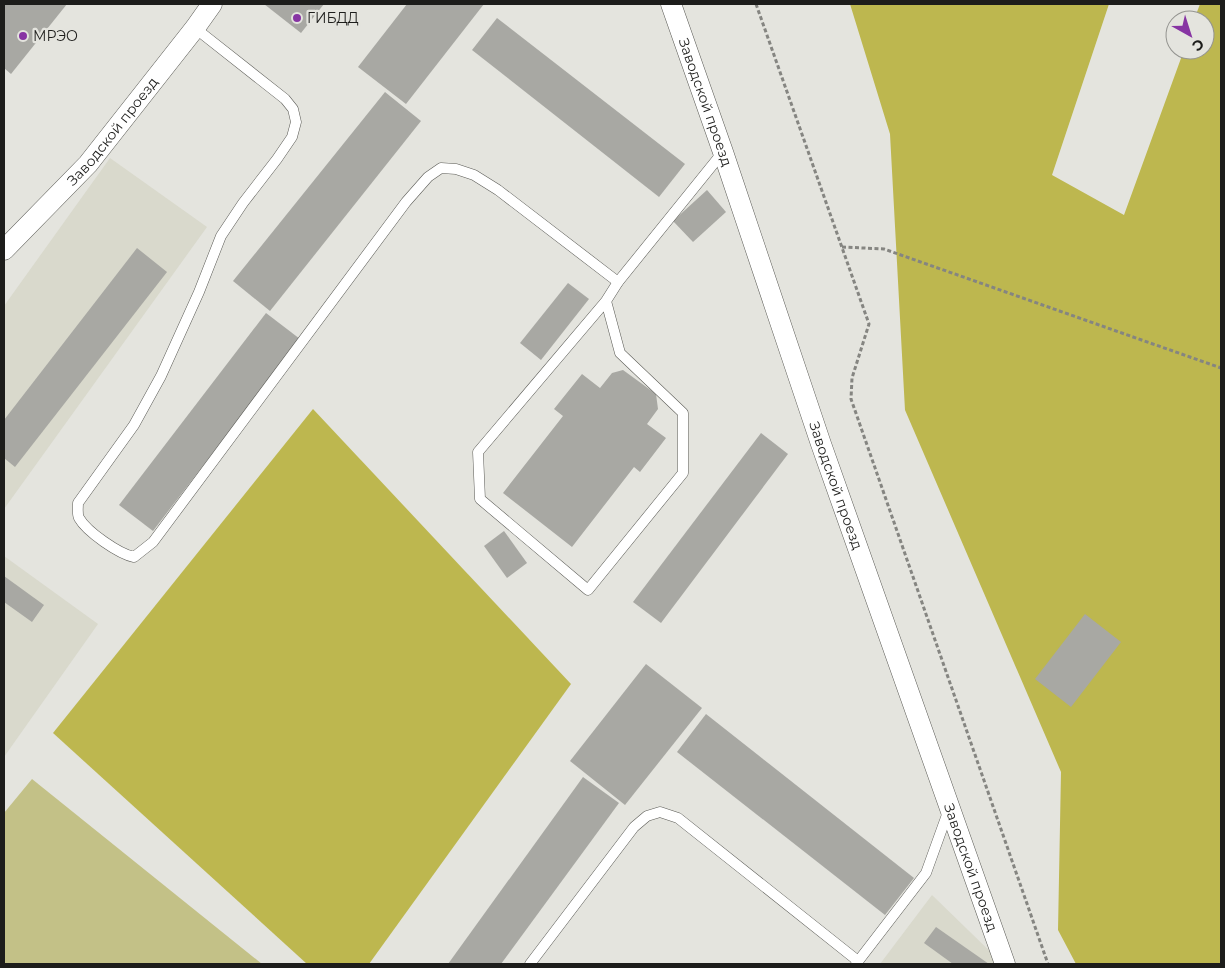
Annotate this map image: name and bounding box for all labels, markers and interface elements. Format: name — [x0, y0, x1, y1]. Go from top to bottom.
place label: ГИБДД — [307, 9, 359, 27]
north arrow — [1165, 10, 1215, 60]
marker: ГИБДД — [291, 12, 303, 24]
place label: МРЭО — [33, 27, 78, 45]
marker: МРЭО — [17, 30, 29, 42]
text: С — [1189, 35, 1208, 55]
street label: Заводской проезд — [675, 36, 736, 169]
street label: Заводской проезд — [63, 73, 162, 189]
street label: Заводской проезд — [805, 419, 867, 552]
street label: Заводской проезд — [940, 801, 1002, 934]

